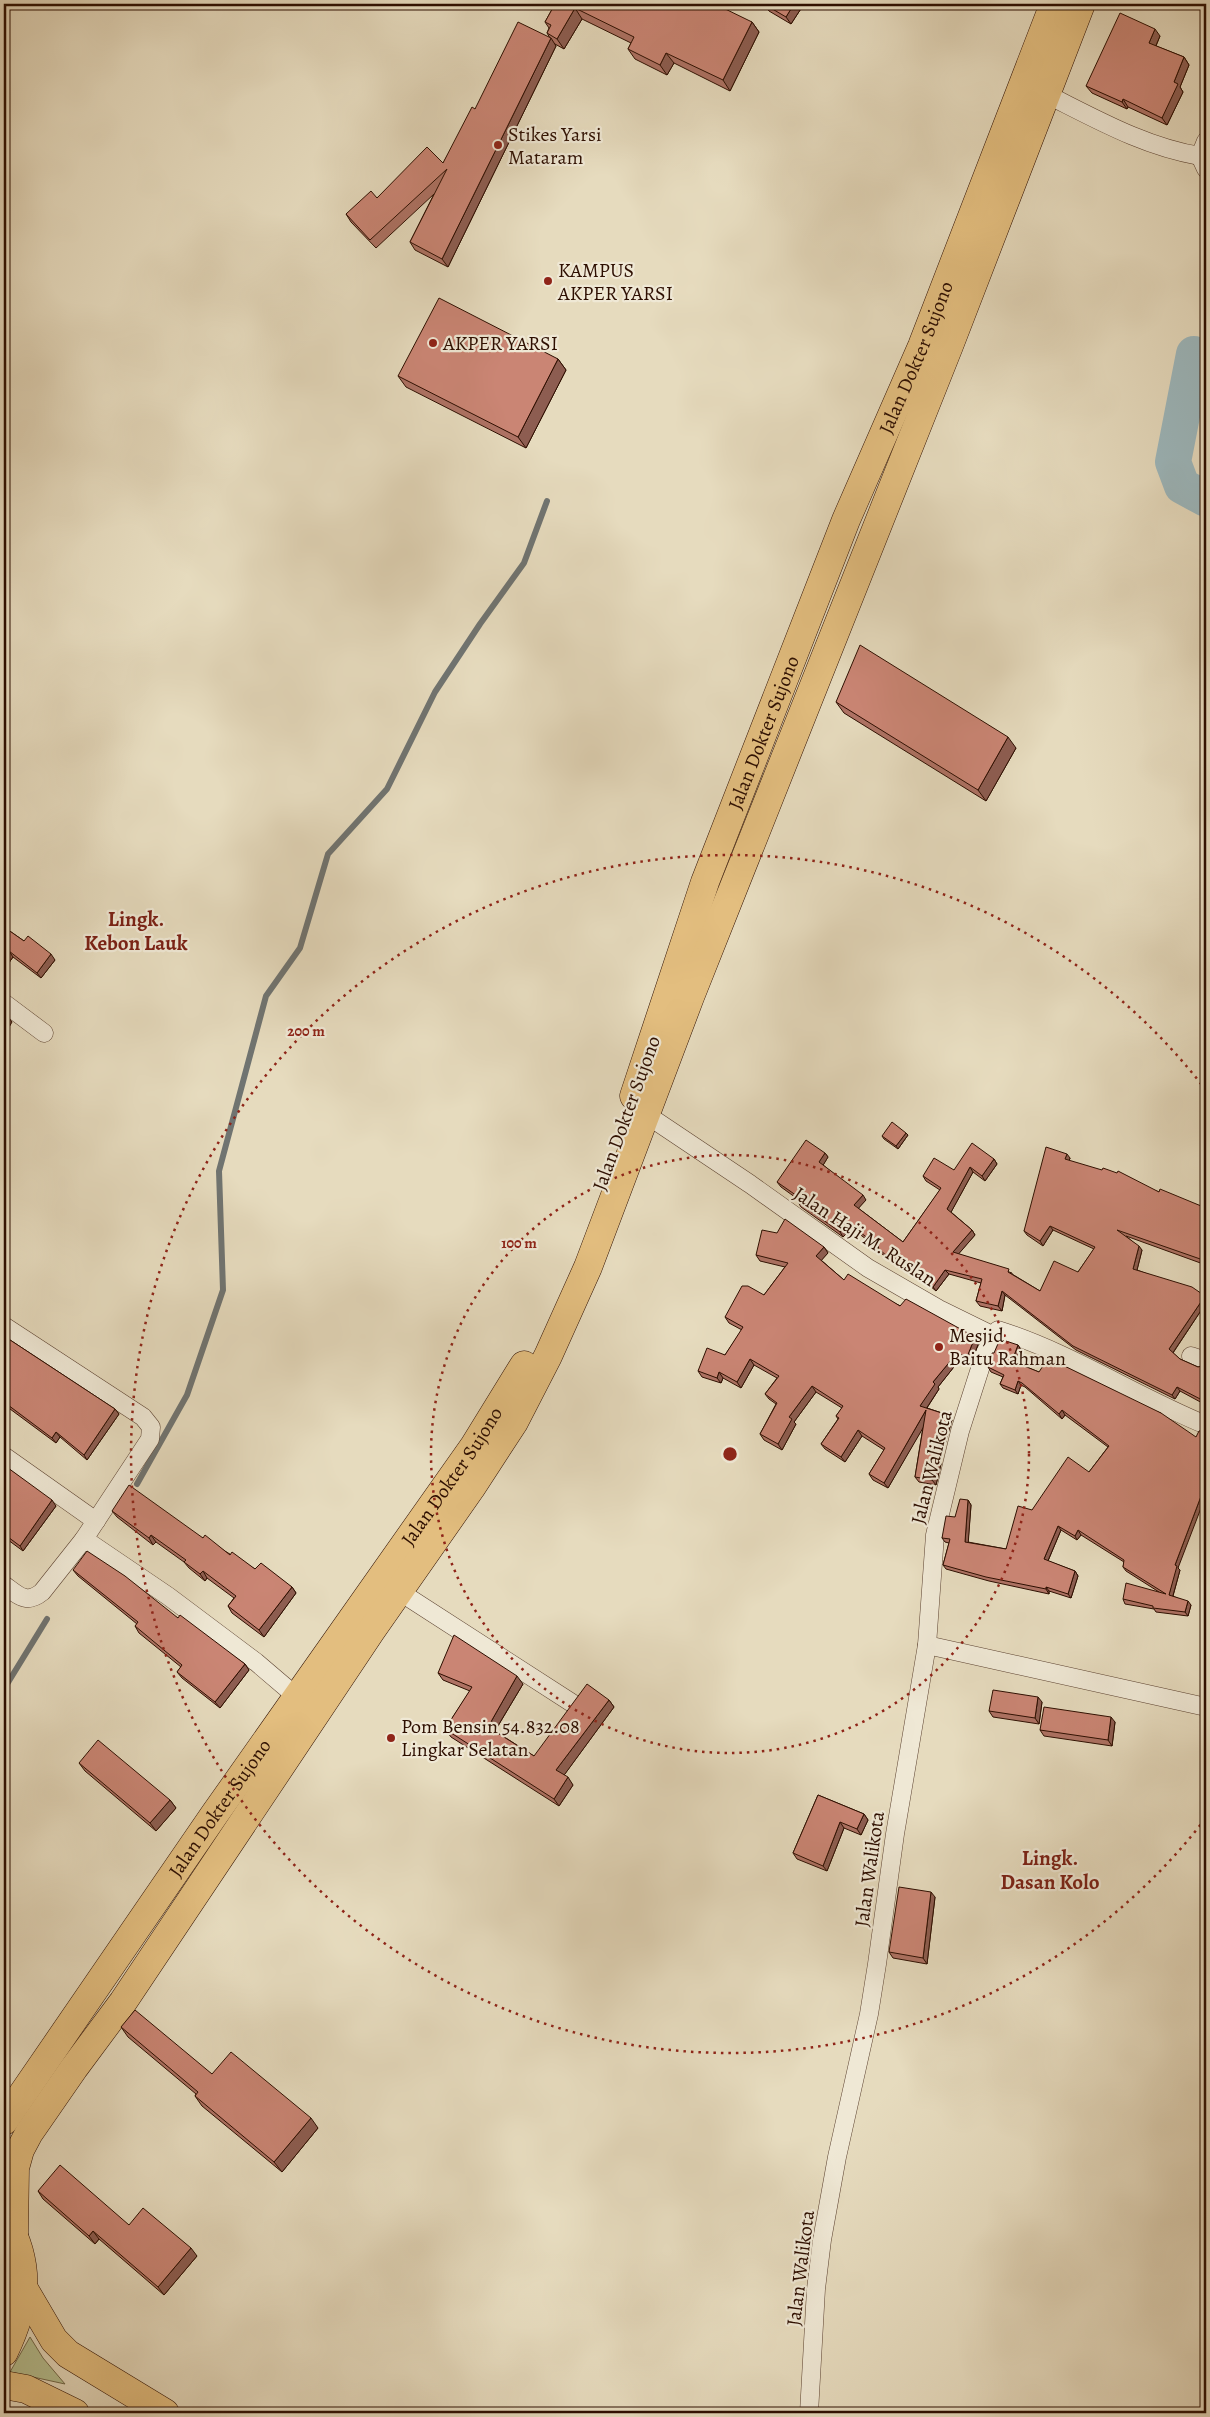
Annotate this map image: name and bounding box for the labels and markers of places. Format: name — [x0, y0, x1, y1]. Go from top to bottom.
place label: Stikes Yarsi Mataram — [508, 121, 602, 171]
marker: Stikes Yarsi Mataram — [492, 139, 504, 151]
place label: KAMPUS AKPER YARSI — [557, 257, 673, 307]
marker: KAMPUS AKPER YARSI — [542, 275, 554, 287]
place label: AKPER YARSI — [442, 330, 558, 357]
marker: AKPER YARSI — [427, 337, 439, 349]
place label: Mesjid Baitu Rahman — [949, 1322, 1066, 1372]
marker: Mesjid Baitu Rahman — [933, 1341, 945, 1353]
centre of rings — [721, 1445, 739, 1463]
place label: Pom Bensin 54.832.08 Lingkar Selatan — [401, 1713, 580, 1763]
marker: Pom Bensin 54.832.08 Lingkar Selatan — [385, 1732, 397, 1744]

